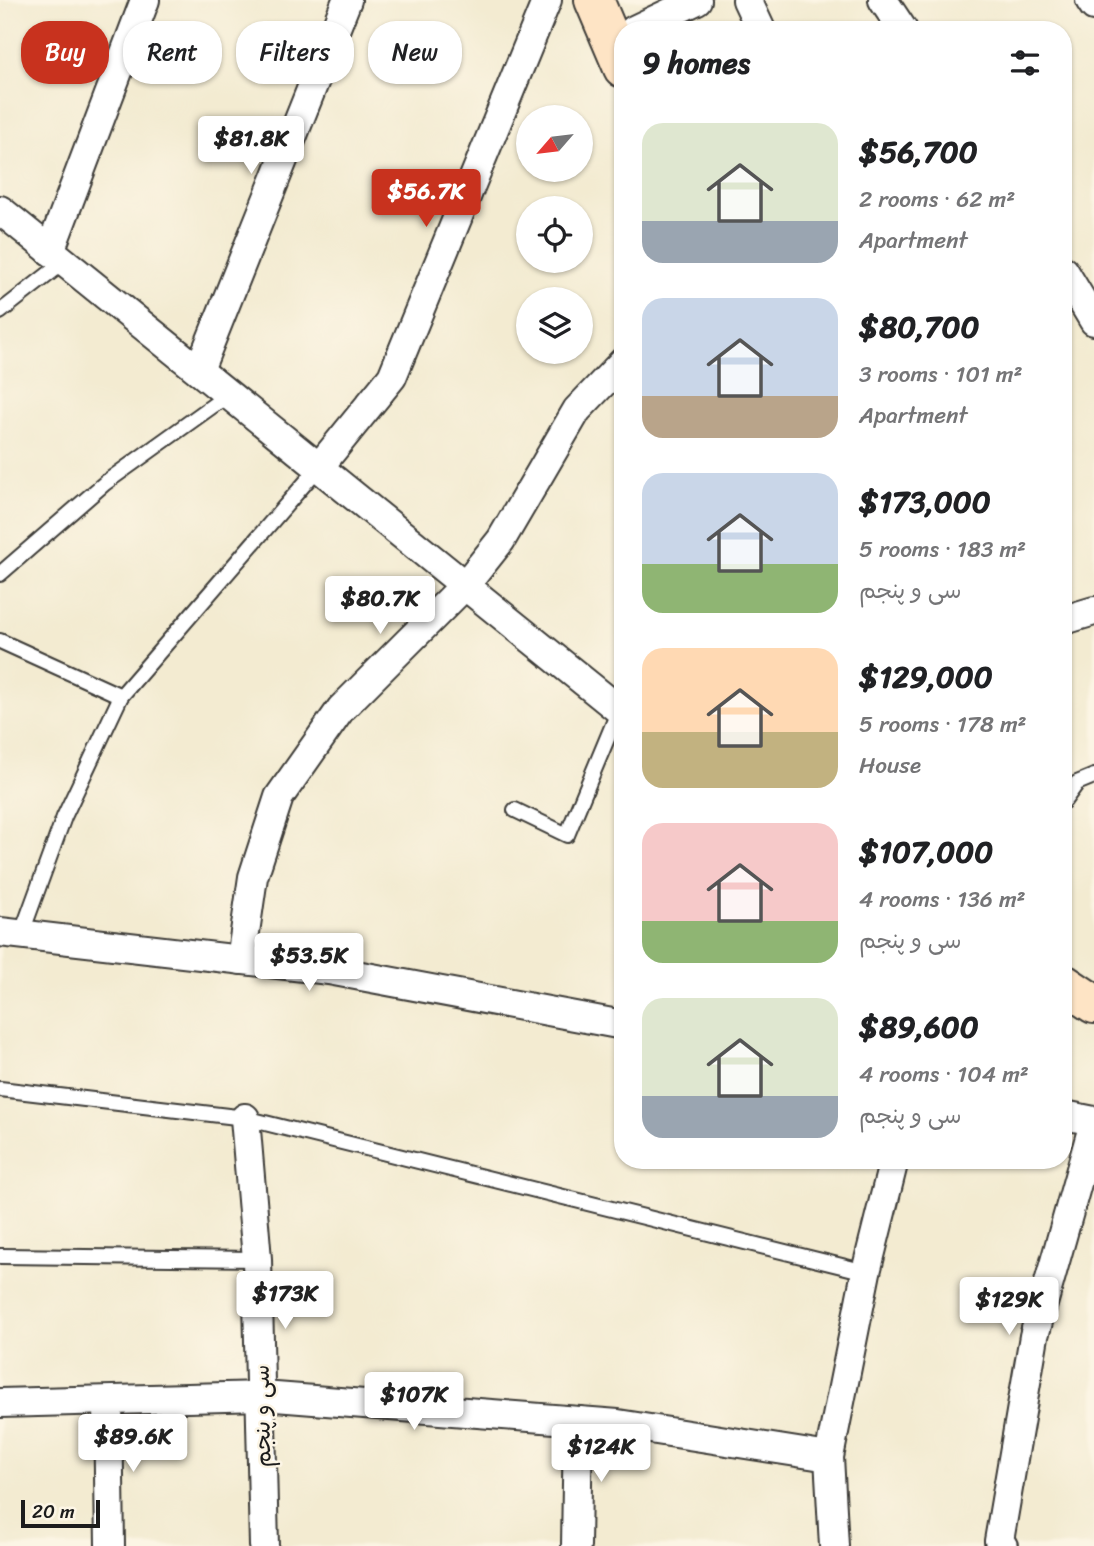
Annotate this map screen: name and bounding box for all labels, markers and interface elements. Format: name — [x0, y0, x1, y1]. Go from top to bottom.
chip: Buy — [21, 21, 109, 84]
chip: Rent — [123, 21, 222, 84]
chip: Filters — [236, 21, 354, 84]
chip: New — [368, 21, 462, 84]
text: 9 homes — [642, 36, 750, 90]
icon: filters — [1006, 44, 1044, 82]
north arrow — [516, 105, 593, 182]
map controls — [516, 105, 593, 364]
pin: $81.8K — [194, 116, 308, 176]
text: $81.8K — [214, 118, 288, 159]
text: $56,700 — [859, 125, 978, 179]
icon: home — [698, 151, 782, 235]
pin: $56.7K — [369, 170, 483, 229]
text: $56.7K — [388, 171, 464, 212]
text: 2 rooms · 62 m² — [859, 179, 1015, 220]
button: locate — [516, 196, 593, 273]
text: Apartment — [859, 220, 968, 261]
button: layers — [516, 287, 593, 364]
text: $80,700 — [859, 300, 979, 354]
icon: home — [698, 326, 782, 410]
text: 3 rooms · 101 m² — [859, 354, 1023, 395]
text: Apartment — [859, 395, 968, 436]
text: $173,000 — [859, 475, 991, 529]
icon: home — [698, 501, 782, 585]
text: 5 rooms · 183 m² — [859, 529, 1026, 570]
text: سی و پنجم — [859, 570, 962, 611]
pin: $80.7K — [323, 576, 437, 636]
text: $80.7K — [341, 578, 419, 619]
text: $129,000 — [859, 650, 993, 704]
icon: home — [698, 676, 782, 760]
text: 5 rooms · 178 m² — [859, 704, 1027, 745]
text: House — [859, 745, 921, 786]
text: $107,000 — [859, 825, 993, 879]
icon: home — [698, 851, 782, 935]
text: 4 rooms · 136 m² — [859, 879, 1026, 920]
text: سی و پنجم — [859, 920, 962, 961]
pin: $53.5K — [252, 934, 366, 993]
text: $53.5K — [270, 935, 348, 976]
text: $89,600 — [859, 1000, 979, 1054]
icon: home — [698, 1026, 782, 1110]
text: 4 rooms · 104 m² — [859, 1054, 1029, 1095]
text: سی و پنجم — [859, 1095, 962, 1136]
pin: $173K — [236, 1272, 334, 1331]
text: $173K — [252, 1273, 318, 1314]
pin: $129K — [960, 1278, 1058, 1337]
text: $129K — [976, 1279, 1042, 1320]
street label: سی و پنجم — [241, 1364, 283, 1468]
pin: $107K — [365, 1372, 463, 1432]
text: $107K — [381, 1374, 448, 1415]
pin: $89.6K — [76, 1414, 190, 1474]
text: $89.6K — [94, 1416, 172, 1457]
pin: $124K — [552, 1424, 650, 1484]
text: $124K — [568, 1426, 634, 1467]
text: 20 m — [32, 1495, 75, 1528]
scale bar — [21, 1497, 100, 1529]

